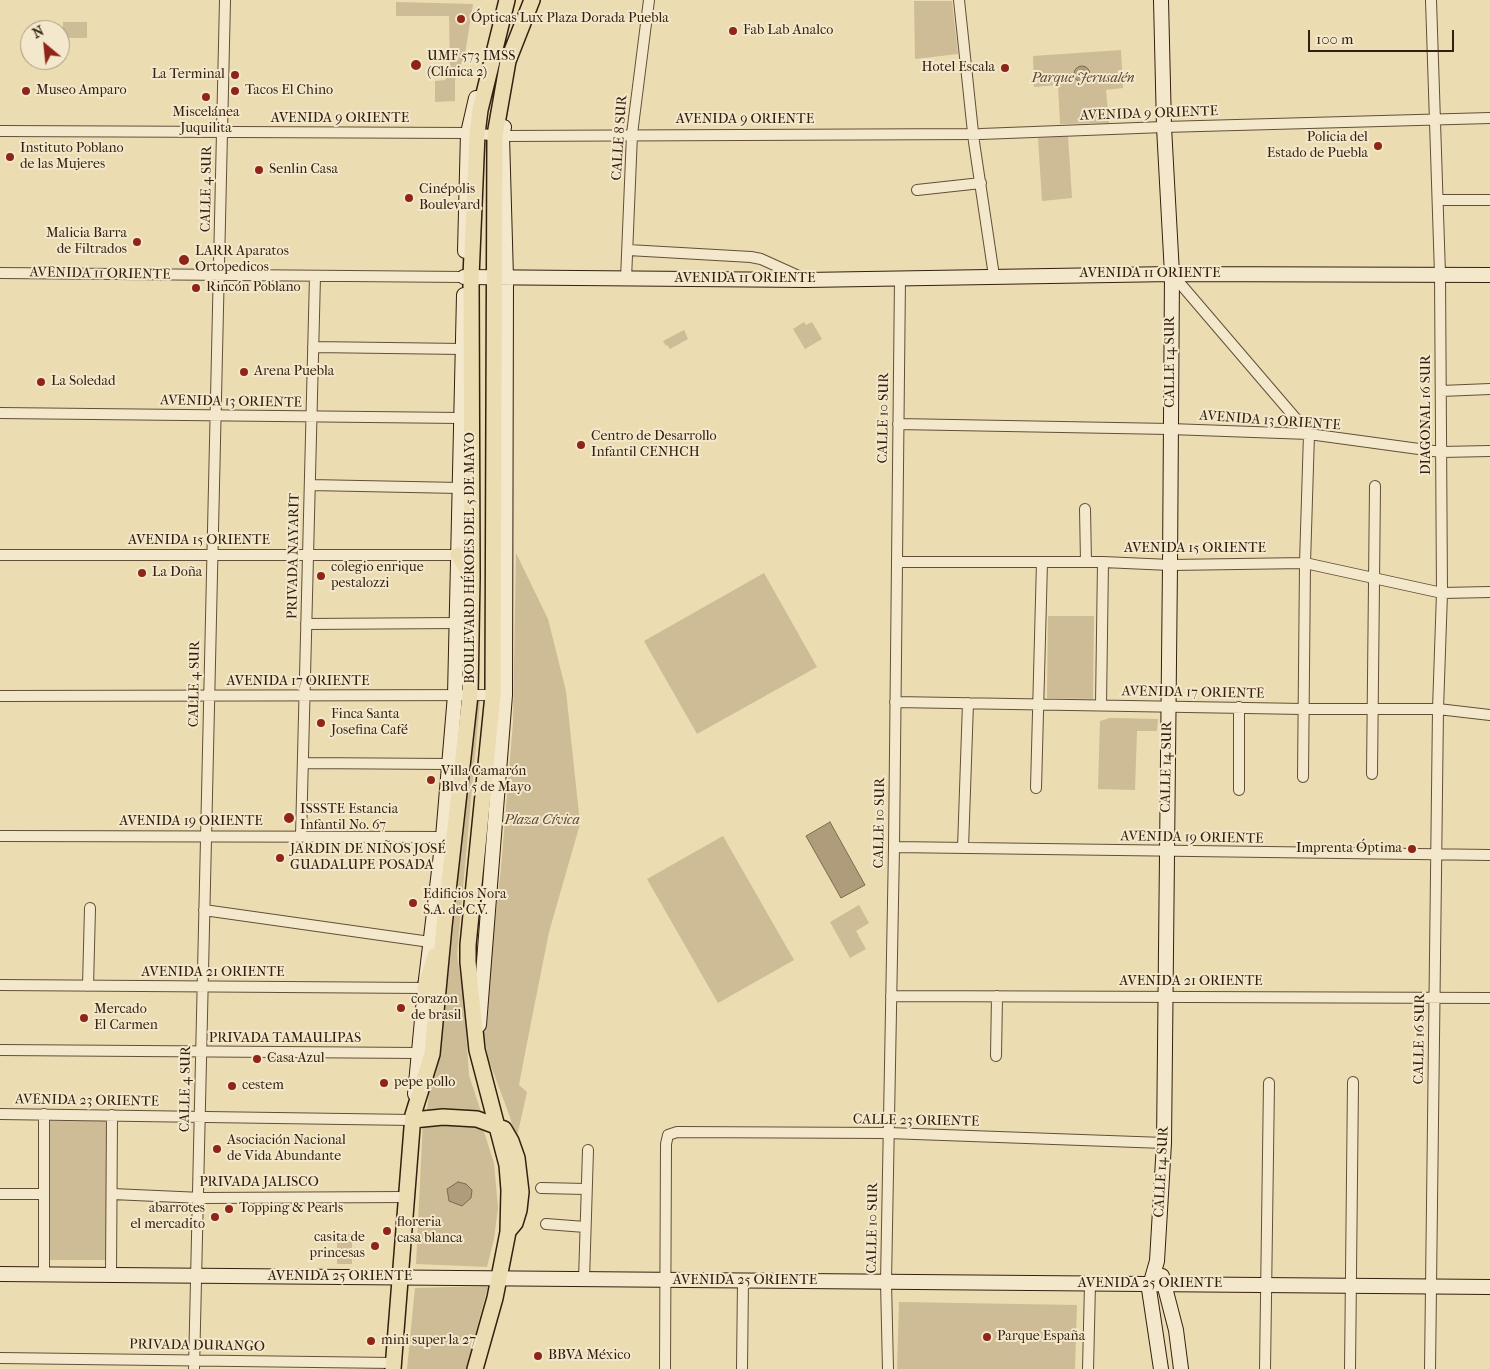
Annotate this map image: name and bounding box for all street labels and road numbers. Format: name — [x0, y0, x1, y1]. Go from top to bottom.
street label: CALLE 8 SUR — [609, 95, 631, 181]
street label: AVENIDA 9 ORIENTE — [1080, 103, 1218, 125]
street label: AVENIDA 9 ORIENTE — [271, 111, 409, 127]
street label: AVENIDA 9 ORIENTE — [676, 112, 814, 128]
street label: CALLE 4 SUR — [198, 146, 216, 232]
street label: AVENIDA 11 ORIENTE — [29, 264, 171, 284]
street label: AVENIDA 11 ORIENTE — [1079, 266, 1221, 282]
street label: AVENIDA 11 ORIENTE — [674, 271, 816, 287]
street label: CALLE 14 SUR — [1163, 316, 1179, 408]
street label: DIAGONAL 16 SUR — [1419, 355, 1435, 475]
street label: CALLE 10 SUR — [875, 372, 893, 464]
street label: AVENIDA 13 ORIENTE — [160, 392, 302, 412]
street label: AVENIDA 13 ORIENTE — [1199, 408, 1341, 434]
street label: BOULEVARD HÉROES DEL 5 DE MAYO — [463, 432, 479, 684]
street label: PRIVADA NAYARIT — [285, 493, 303, 619]
street label: AVENIDA 15 ORIENTE — [128, 533, 270, 549]
street label: AVENIDA 15 ORIENTE — [1124, 541, 1266, 557]
street label: CALLE 4 SUR — [186, 641, 204, 727]
street label: AVENIDA 17 ORIENTE — [227, 674, 369, 690]
street label: AVENIDA 17 ORIENTE — [1121, 683, 1265, 703]
street label: CALLE 14 SUR — [1158, 721, 1176, 813]
street label: CALLE 10 SUR — [871, 777, 889, 869]
street label: AVENIDA 19 ORIENTE — [119, 814, 263, 830]
street label: AVENIDA 19 ORIENTE — [1120, 828, 1264, 848]
street label: AVENIDA 21 ORIENTE — [141, 965, 285, 981]
street label: AVENIDA 21 ORIENTE — [1119, 974, 1263, 990]
street label: CALLE 16 SUR — [1411, 994, 1429, 1084]
street label: PRIVADA TAMAULIPAS — [209, 1031, 361, 1047]
street label: CALLE 4 SUR — [177, 1046, 195, 1132]
street label: AVENIDA 23 ORIENTE — [15, 1091, 159, 1111]
street label: CALLE 23 ORIENTE — [853, 1111, 979, 1131]
street label: CALLE 14 SUR — [1151, 1126, 1173, 1218]
street label: PRIVADA JALISCO — [199, 1175, 319, 1191]
street label: CALLE 10 SUR — [864, 1182, 882, 1274]
street label: AVENIDA 25 ORIENTE — [268, 1269, 412, 1285]
street label: AVENIDA 25 ORIENTE — [673, 1273, 817, 1289]
street label: AVENIDA 25 ORIENTE — [1078, 1276, 1222, 1292]
street label: PRIVADA DURANGO — [129, 1336, 265, 1356]

